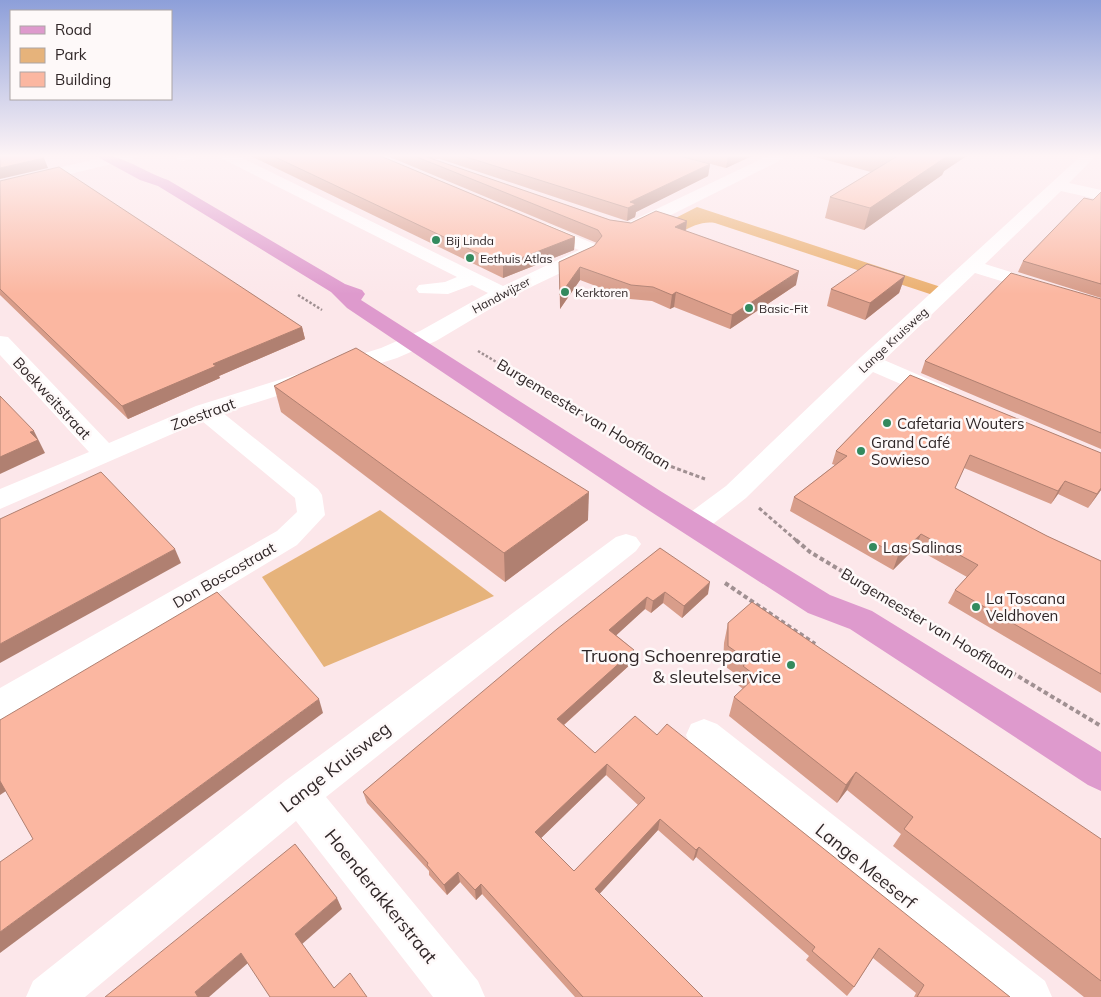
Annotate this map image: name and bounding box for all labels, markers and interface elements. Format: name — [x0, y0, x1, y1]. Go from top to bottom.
legend — [10, 10, 172, 100]
text: Road — [55, 20, 92, 39]
text: Park — [55, 45, 87, 64]
text: Building — [55, 70, 111, 89]
place label: Bij Linda — [446, 233, 494, 248]
marker: Bij Linda — [430, 234, 442, 246]
place label: Eethuis Atlas — [480, 251, 553, 266]
marker: Eethuis Atlas — [464, 252, 476, 264]
street label: Handwijzer — [469, 273, 533, 317]
place label: Kerktoren — [575, 285, 628, 300]
marker: Kerktoren — [559, 286, 571, 298]
place label: Basic-Fit — [759, 301, 808, 316]
marker: Basic-Fit — [743, 302, 755, 314]
street label: Lange Kruisweg — [855, 304, 931, 376]
street label: Boekweitstraat — [9, 353, 95, 443]
street label: Burgemeester van Hoofflaan — [494, 355, 674, 473]
street label: Zoestraat — [168, 394, 238, 434]
place label: Cafetaria Wouters — [897, 414, 1024, 433]
marker: Cafetaria Wouters — [881, 417, 893, 429]
place label: Grand Café Sowieso — [871, 433, 950, 469]
marker: Grand Café Sowieso — [855, 445, 867, 457]
street label: Don Boscostraat — [169, 538, 279, 612]
place label: Las Salinas — [883, 538, 962, 557]
marker: Las Salinas — [867, 541, 879, 553]
street label: Burgemeester van Hoofflaan — [838, 564, 1018, 682]
place label: La Toscana Veldhoven — [986, 589, 1065, 625]
marker: La Toscana Veldhoven — [970, 601, 982, 613]
place label: Truong Schoenreparatie & sleutelservice — [581, 644, 781, 688]
marker: Truong Schoenreparatie & sleutelservice — [785, 659, 797, 671]
street label: Lange Kruisweg — [275, 717, 395, 817]
street label: Lange Meeserf — [811, 818, 922, 914]
street label: Hoenderakkerstraat — [320, 824, 442, 968]

